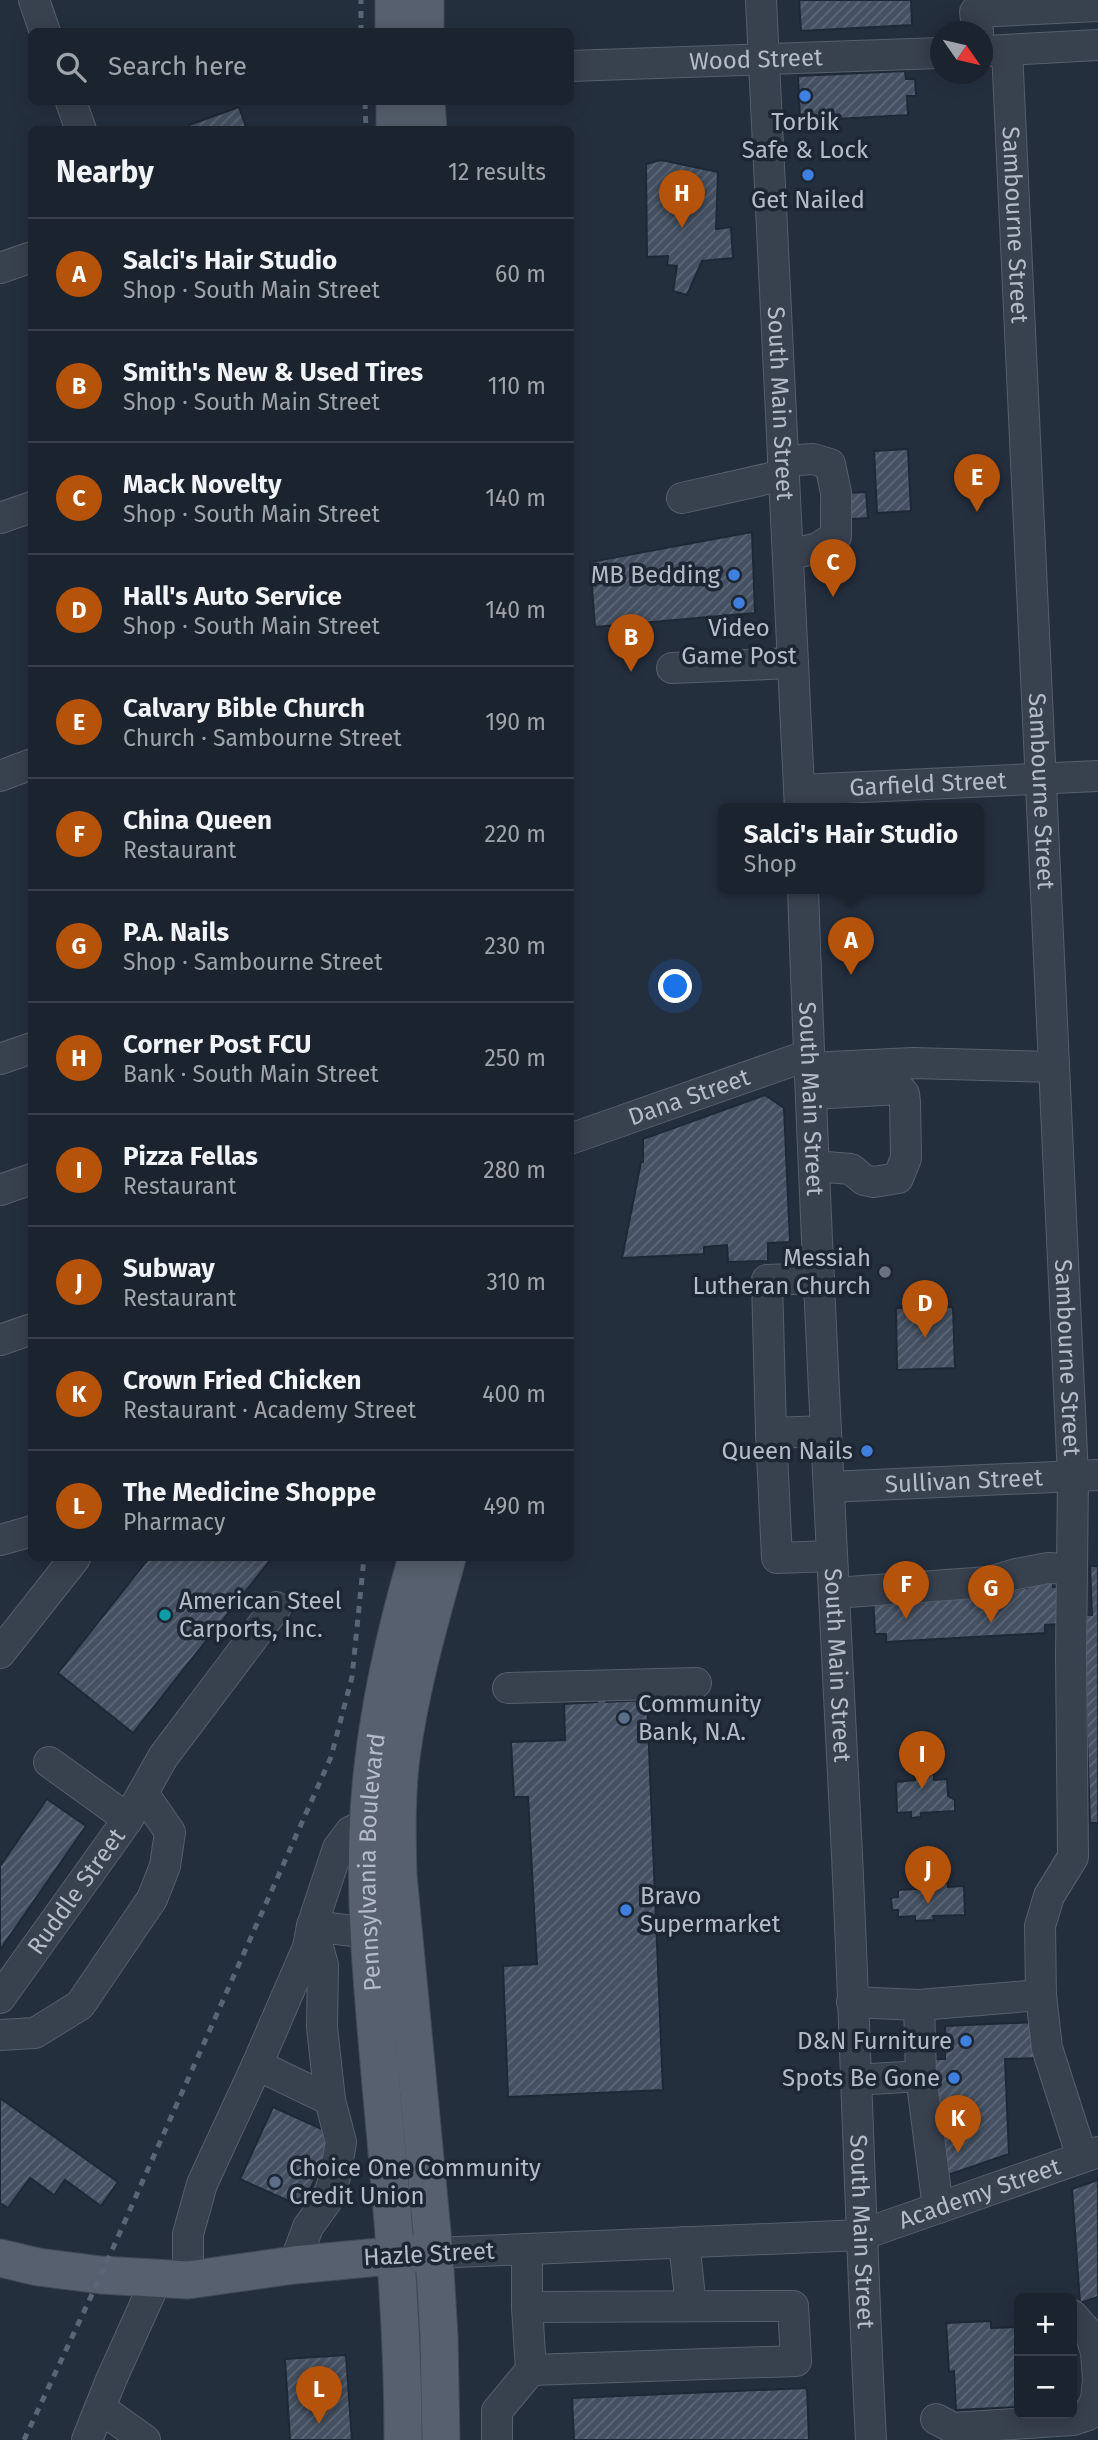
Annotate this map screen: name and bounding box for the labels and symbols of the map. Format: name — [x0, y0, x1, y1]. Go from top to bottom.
north arrow — [930, 21, 993, 84]
street label: Wood Street — [689, 43, 823, 76]
marker: Torbik Safe & Lock — [797, 88, 813, 104]
place label: Torbik Safe & Lock — [742, 108, 869, 164]
street label: Sambourne Street — [997, 126, 1034, 324]
marker: Get Nailed — [800, 167, 816, 183]
pin: H — [659, 170, 705, 228]
place label: Get Nailed — [751, 186, 865, 214]
street label: South Main Street — [762, 306, 799, 502]
pin: E — [954, 454, 1000, 512]
pin: C — [810, 539, 856, 597]
place label: MB Bedding — [591, 561, 721, 589]
marker: MB Bedding — [726, 567, 742, 583]
marker: Video Game Post — [731, 595, 747, 611]
pin: B — [608, 614, 654, 672]
place label: Video Game Post — [681, 614, 797, 670]
street label: Sambourne Street — [1023, 692, 1060, 891]
street label: Garfield Street — [849, 766, 1007, 802]
pin: A — [828, 917, 874, 975]
your location — [658, 969, 692, 1003]
street label: South Main Street — [793, 1001, 829, 1197]
street label: Dana Street — [624, 1063, 754, 1131]
place label: Messiah Lutheran Church — [692, 1244, 871, 1300]
street label: Sambourne Street — [1049, 1259, 1086, 1457]
marker: Messiah Lutheran Church — [877, 1264, 893, 1280]
pin: D — [902, 1280, 948, 1338]
place label: Queen Nails — [721, 1437, 853, 1465]
marker: Queen Nails — [859, 1443, 875, 1459]
street label: Sullivan Street — [884, 1463, 1044, 1498]
pin: F — [883, 1561, 929, 1619]
pin: G — [968, 1565, 1014, 1623]
street label: South Main Street — [819, 1567, 856, 1763]
place label: American Steel Carports, Inc. — [179, 1587, 342, 1643]
marker: American Steel Carports, Inc. — [157, 1607, 173, 1623]
place label: Community Bank, N.A. — [638, 1690, 761, 1746]
marker: Community Bank, N.A. — [616, 1710, 632, 1726]
pin: I — [899, 1731, 945, 1789]
street label: Pennsylvania Boulevard — [353, 1732, 391, 1993]
street label: Ruddle Street — [22, 1823, 131, 1960]
pin: J — [905, 1846, 951, 1904]
place label: Bravo Supermarket — [640, 1882, 781, 1938]
marker: Bravo Supermarket — [618, 1902, 634, 1918]
place label: D&N Furniture — [797, 2027, 952, 2055]
marker: D&N Furniture — [958, 2033, 974, 2049]
place label: Spots Be Gone — [782, 2064, 940, 2092]
marker: Spots Be Gone — [946, 2070, 962, 2086]
pin: K — [935, 2095, 981, 2153]
street label: South Main Street — [844, 2134, 880, 2330]
street label: Academy Street — [895, 2152, 1064, 2235]
place label: Choice One Community Credit Union — [289, 2154, 541, 2210]
marker: Choice One Community Credit Union — [267, 2174, 283, 2190]
street label: Hazle Street — [363, 2237, 496, 2271]
pin: L — [296, 2366, 342, 2424]

